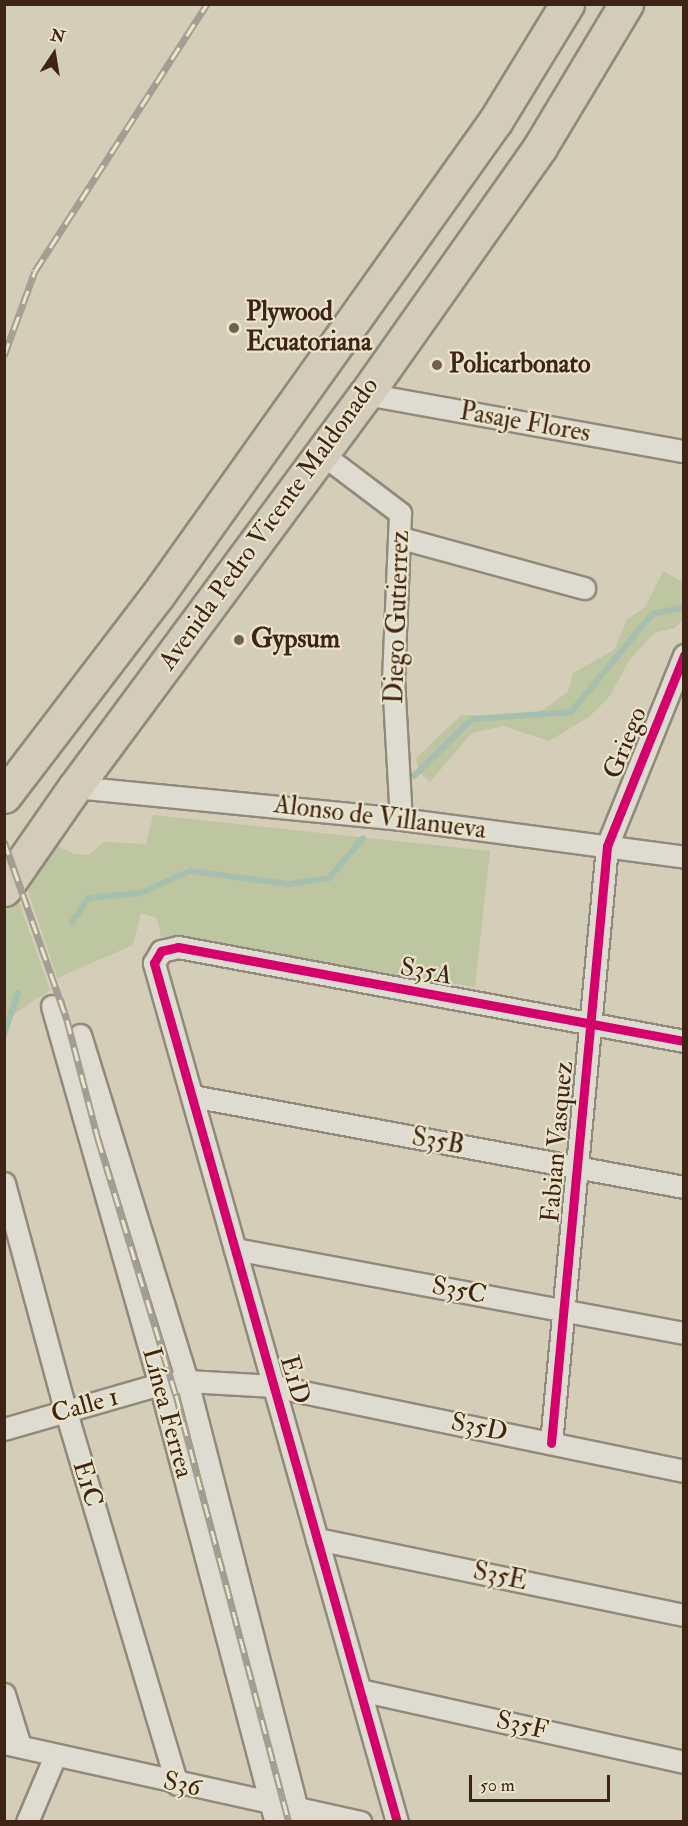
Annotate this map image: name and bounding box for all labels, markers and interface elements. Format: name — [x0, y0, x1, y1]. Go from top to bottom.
north arrow — [24, 24, 84, 84]
text: N — [49, 25, 67, 48]
place label: Plywood Ecuatoriana — [246, 297, 372, 358]
marker: Plywood Ecuatoriana — [227, 321, 241, 335]
place label: Policarbonato — [449, 349, 590, 381]
marker: Policarbonato — [430, 358, 444, 372]
street label: Avenida Pedro Vicente Maldonado — [152, 372, 386, 676]
street label: Pasaje Flores — [457, 396, 593, 450]
street label: Diego Gutierrez — [379, 530, 417, 704]
place label: Gypsum — [251, 624, 340, 656]
marker: Gypsum — [232, 633, 246, 647]
street label: Griego — [598, 703, 654, 783]
street label: Alonso de Villanueva — [272, 790, 488, 846]
street label: S35A — [397, 952, 455, 992]
street label: Fabian Vasquez — [535, 1060, 581, 1224]
street label: S35B — [409, 1122, 467, 1162]
street label: S35C — [429, 1270, 489, 1312]
street label: Línea Ferrea — [135, 1344, 199, 1482]
street label: E1D — [272, 1352, 316, 1408]
street label: Calle 1 — [48, 1382, 122, 1430]
street label: S35D — [448, 1407, 510, 1449]
street label: E1C — [65, 1457, 109, 1511]
street label: S35E — [470, 1556, 530, 1598]
street label: S35F — [493, 1705, 551, 1747]
scale bar — [472, 1763, 613, 1801]
street label: S36 — [160, 1766, 204, 1804]
text: 50 m — [480, 1774, 515, 1797]

